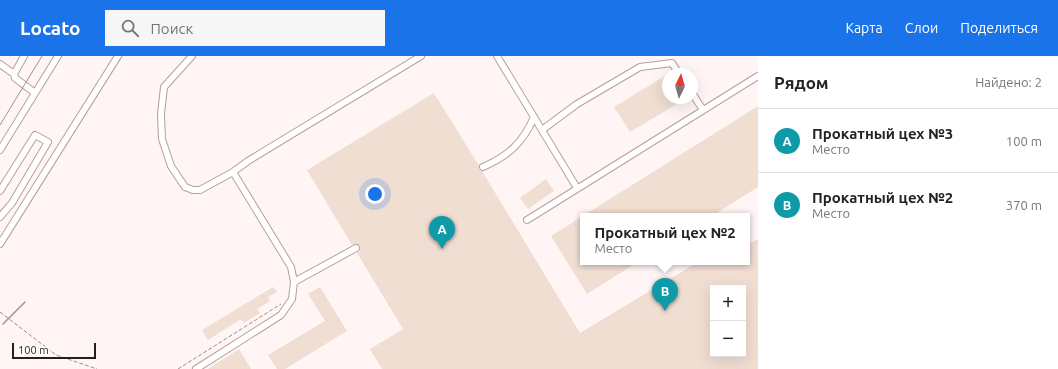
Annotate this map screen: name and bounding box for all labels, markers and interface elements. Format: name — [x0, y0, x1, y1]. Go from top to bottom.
search box — [105, 10, 385, 46]
text: Locato — [20, 17, 81, 39]
icon: search — [119, 17, 141, 39]
text: Поиск — [151, 20, 193, 37]
text: Карта — [845, 20, 883, 36]
text: Слои — [905, 20, 938, 36]
text: Поделиться — [960, 20, 1038, 36]
north arrow — [662, 68, 698, 104]
text: Рядом — [774, 73, 829, 92]
text: Найдено: 2 — [975, 75, 1042, 89]
text: Прокатный цех №3 — [812, 125, 953, 142]
text: A — [782, 134, 792, 148]
text: 100 m — [1006, 134, 1042, 148]
text: Место — [812, 142, 850, 156]
your location — [365, 184, 385, 204]
text: Прокатный цех №2 — [812, 189, 953, 206]
text: B — [783, 198, 791, 212]
text: 370 m — [1006, 198, 1042, 212]
text: Место — [812, 206, 850, 220]
popup — [580, 213, 750, 265]
pin: A — [429, 216, 455, 249]
text: Прокатный цех №2 — [594, 224, 736, 241]
text: Место — [594, 241, 632, 255]
pin: B — [652, 278, 678, 311]
map controls — [710, 285, 746, 357]
button: + — [710, 285, 746, 321]
button: − — [710, 321, 746, 357]
scale bar — [12, 341, 96, 360]
text: 100 m — [18, 344, 49, 356]

